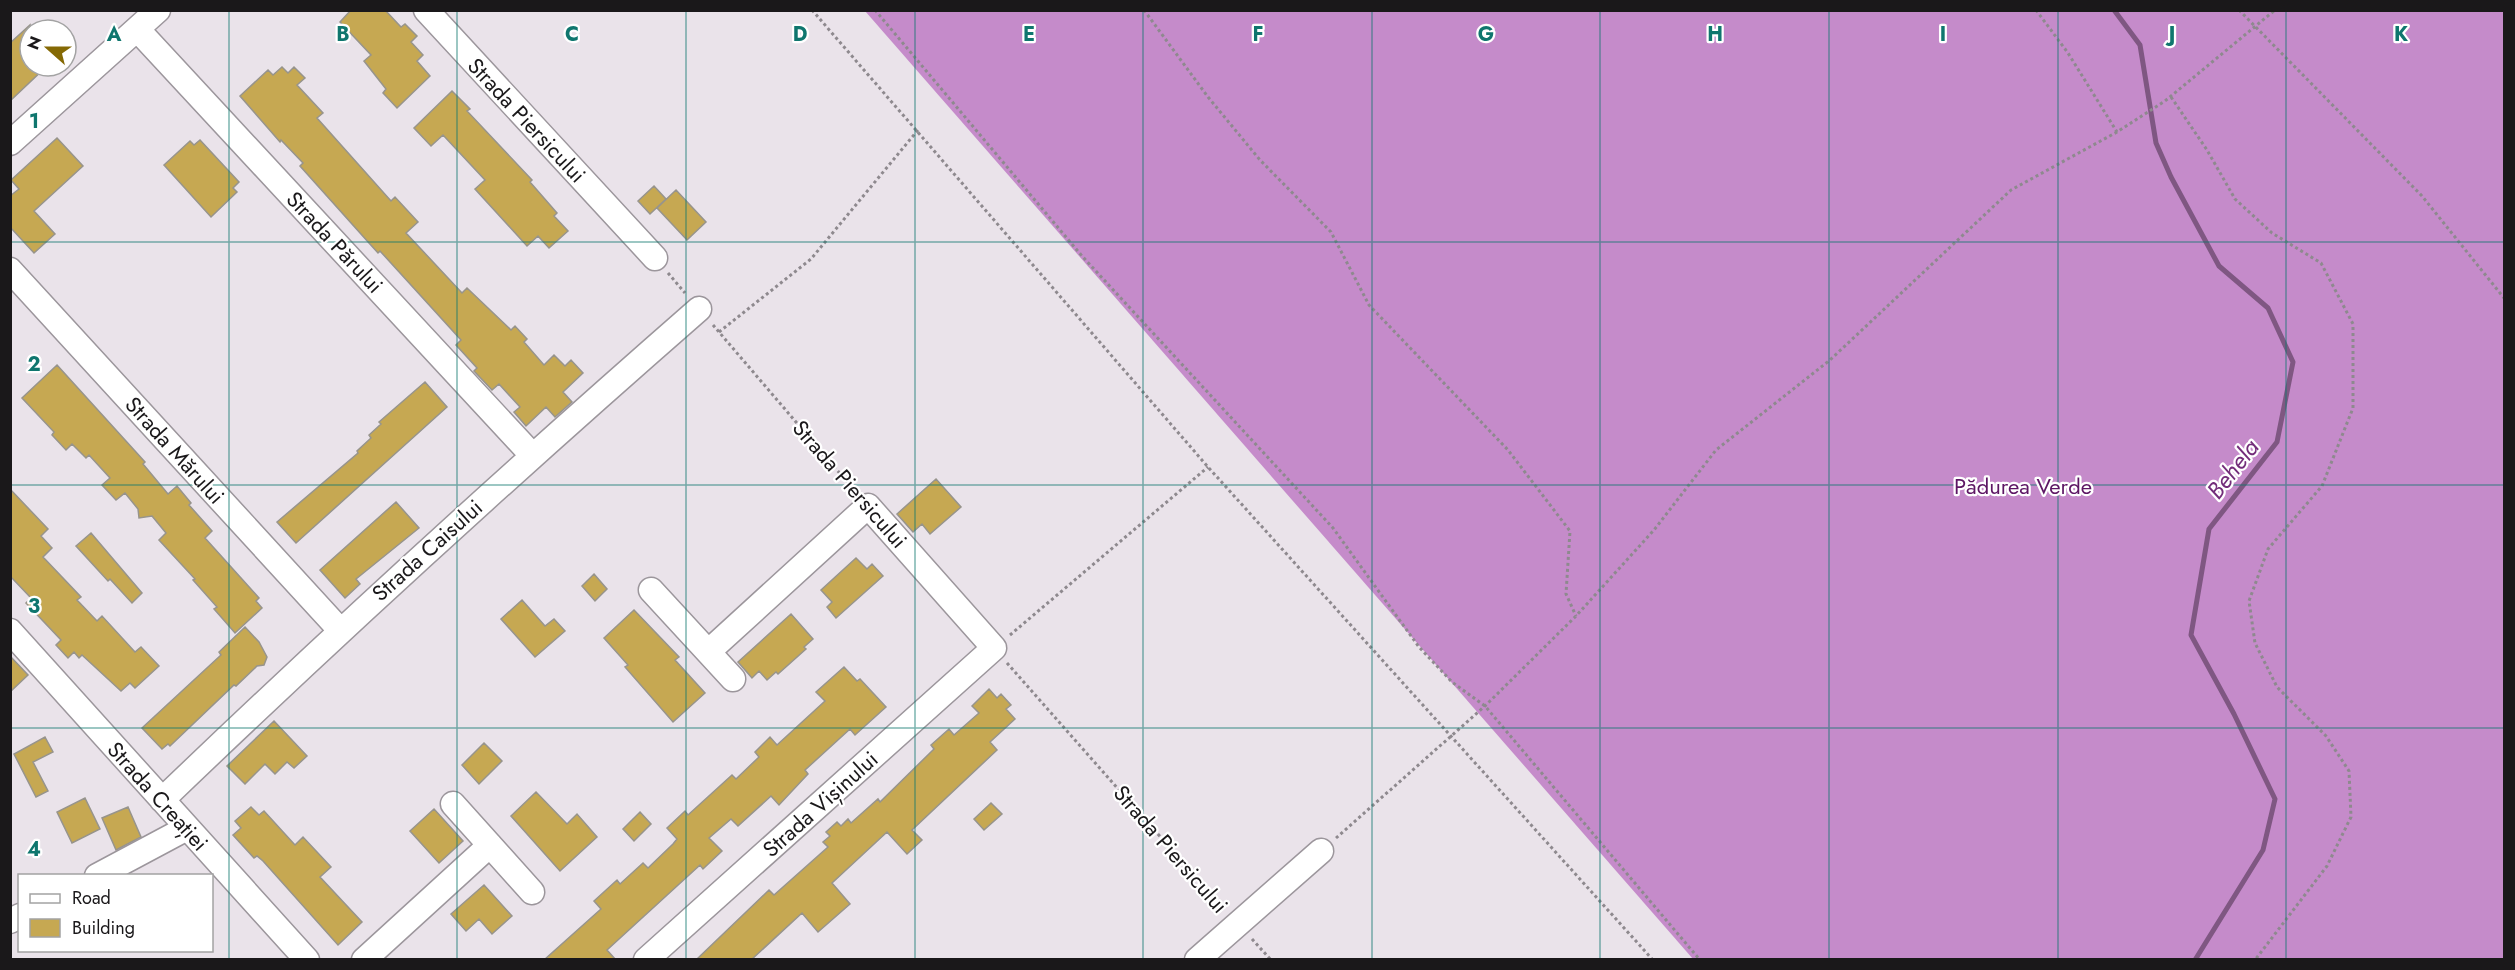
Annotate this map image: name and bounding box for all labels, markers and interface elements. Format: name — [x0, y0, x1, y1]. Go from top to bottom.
north arrow — [18, 18, 78, 78]
text: A — [106, 20, 122, 49]
text: B — [336, 20, 350, 49]
text: C — [565, 20, 579, 49]
text: D — [793, 20, 807, 49]
text: E — [1023, 20, 1035, 49]
text: F — [1252, 20, 1264, 49]
text: G — [1478, 20, 1494, 49]
text: H — [1707, 20, 1723, 49]
text: I — [1940, 20, 1946, 49]
text: J — [2165, 20, 2175, 49]
text: K — [2394, 20, 2408, 49]
text: N — [21, 33, 47, 53]
street label: Strada Piersicului — [460, 50, 594, 190]
text: 1 — [29, 107, 39, 136]
street label: Strada Părului — [279, 184, 391, 300]
text: 2 — [27, 350, 41, 379]
street label: Strada Mărului — [118, 389, 232, 511]
street label: Strada Piersicului — [785, 413, 915, 555]
water label: Behela — [2198, 431, 2267, 506]
park label: Pădurea Verde — [1954, 470, 2092, 502]
street label: Strada Caisului — [365, 492, 489, 608]
text: 3 — [28, 592, 40, 621]
street label: Strada Creației — [100, 734, 216, 858]
street label: Strada Vișinului — [755, 743, 885, 865]
street label: Strada Piersicului — [1106, 778, 1236, 920]
text: 4 — [27, 835, 41, 864]
legend — [18, 874, 213, 952]
text: Road — [72, 885, 111, 911]
text: Building — [72, 915, 135, 941]

